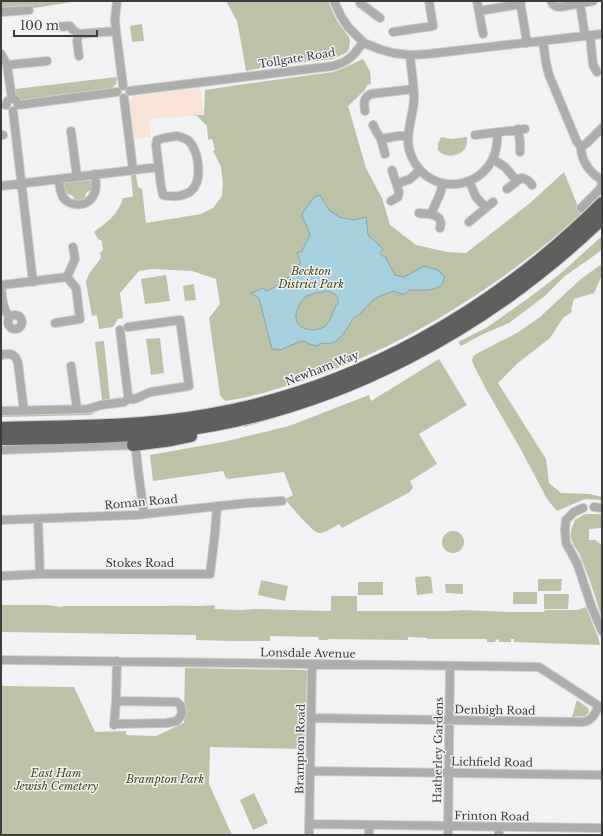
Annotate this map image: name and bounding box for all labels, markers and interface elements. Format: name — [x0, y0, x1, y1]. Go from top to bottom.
scale bar — [14, 12, 97, 38]
text: 100 m — [20, 18, 59, 33]
street label: Tollgate Road — [258, 45, 337, 71]
park label: Beckton District Park — [277, 264, 344, 291]
street label: Newham Way — [283, 347, 361, 389]
street label: Roman Road — [104, 492, 179, 512]
street label: Stokes Road — [106, 556, 175, 570]
street label: Lonsdale Avenue — [260, 645, 356, 661]
street label: Hatherley Gardens — [430, 697, 446, 803]
street label: Denbigh Road — [454, 702, 536, 718]
street label: Brampton Road — [292, 703, 308, 794]
street label: Lichfield Road — [451, 754, 534, 770]
park label: East Ham Jewish Cemetery — [13, 766, 98, 793]
park label: Brampton Park — [125, 772, 204, 786]
street label: Frinton Road — [454, 808, 530, 824]

